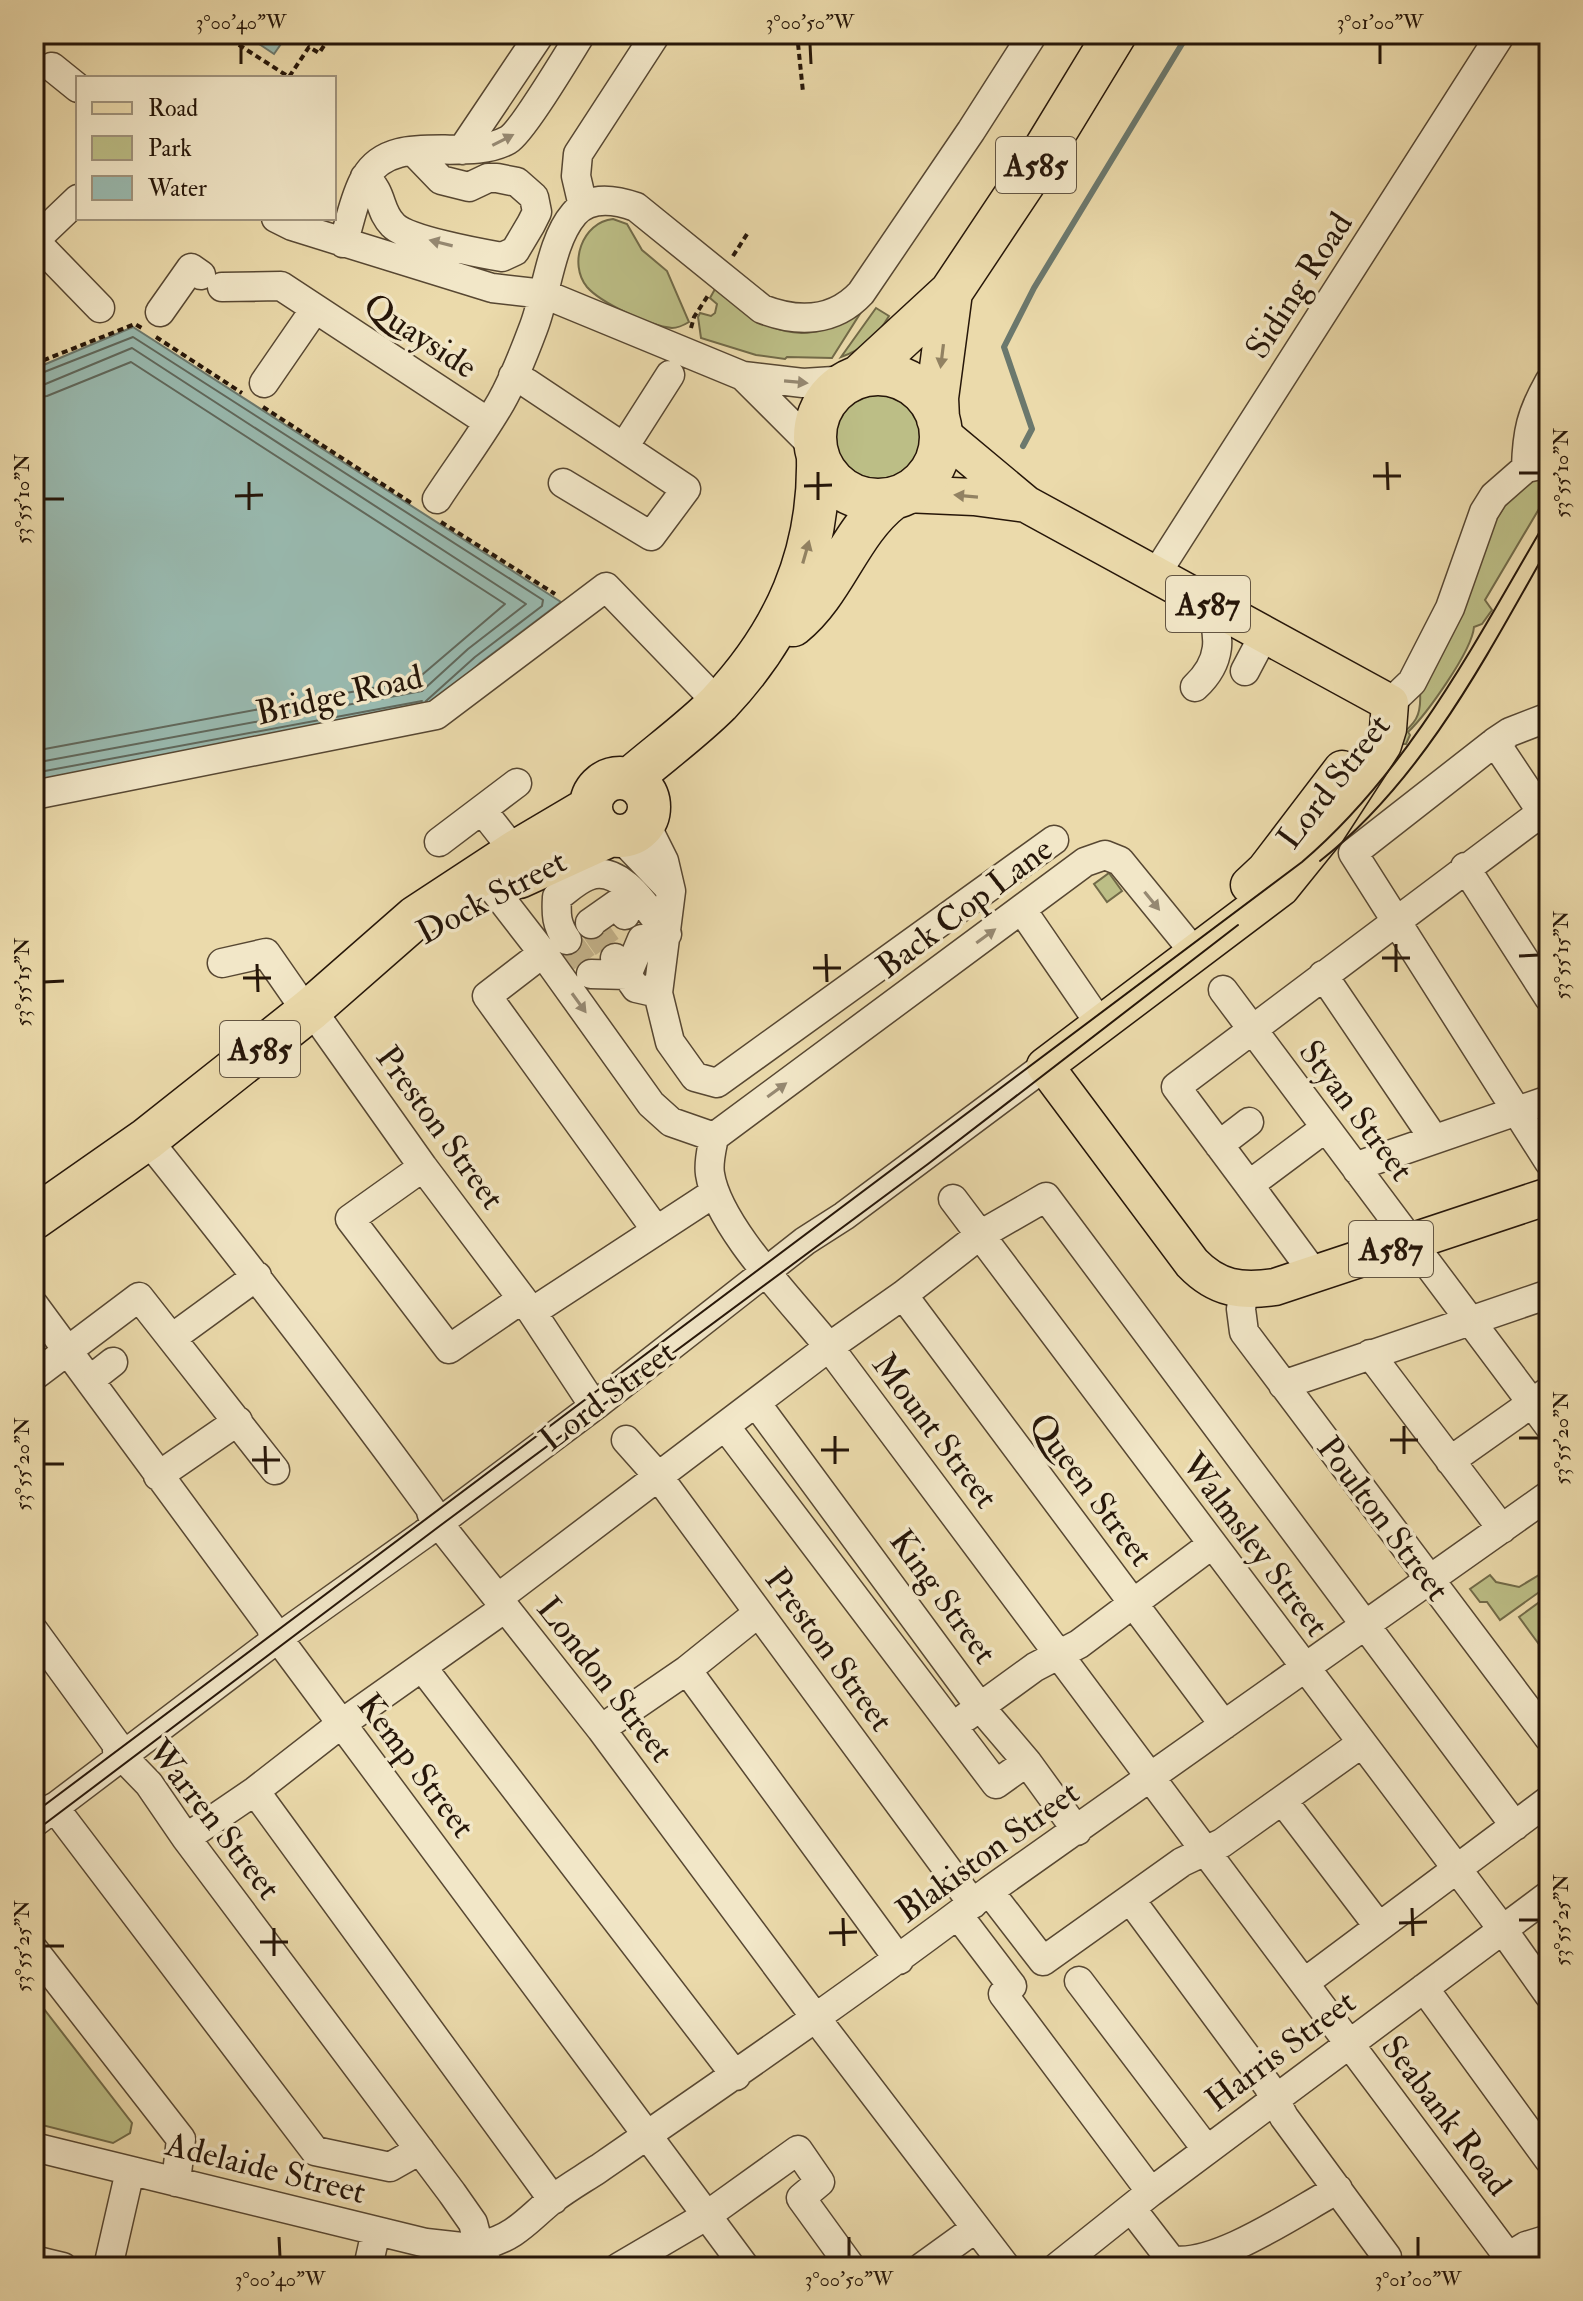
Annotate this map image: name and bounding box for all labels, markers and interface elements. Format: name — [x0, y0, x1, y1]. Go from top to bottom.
text: 3°00'40"W — [196, 10, 287, 35]
text: 3°00'50"W — [766, 10, 855, 35]
text: 3°01'00"W — [1337, 10, 1424, 35]
legend — [76, 76, 336, 220]
text: Road — [148, 93, 198, 124]
text: Park — [148, 133, 192, 164]
one-way arrow — [492, 133, 515, 147]
road number: A585 — [996, 137, 1076, 193]
text: Water — [147, 173, 207, 204]
street label: Siding Road — [1236, 204, 1363, 367]
one-way arrow — [429, 236, 454, 249]
street label: Quayside — [355, 284, 485, 389]
one-way arrow — [936, 344, 949, 369]
one-way arrow — [784, 376, 809, 389]
text: 53°55'10"N — [1549, 428, 1574, 518]
text: 53°55'10"N — [10, 454, 35, 544]
one-way arrow — [953, 490, 978, 503]
one-way arrow — [800, 540, 813, 564]
road number: A587 — [1166, 576, 1250, 632]
street label: Bridge Road — [252, 655, 427, 735]
street label: Lord Street — [1268, 706, 1400, 858]
street label: Back Cop Lane — [868, 828, 1061, 988]
street label: Dock Street — [410, 840, 574, 955]
one-way arrow — [1143, 891, 1160, 911]
text: 53°55'15"N — [1549, 911, 1574, 999]
one-way arrow — [976, 929, 997, 944]
text: 53°55'15"N — [10, 938, 35, 1026]
one-way arrow — [571, 992, 586, 1013]
road number: A585 — [220, 1021, 300, 1077]
street label: Styan Street — [1289, 1032, 1423, 1190]
street label: Preston Street — [366, 1038, 514, 1218]
one-way arrow — [767, 1083, 787, 1099]
road number: A587 — [1349, 1221, 1433, 1277]
street label: Lord Street — [531, 1331, 685, 1461]
street label: Mount Street — [862, 1345, 1007, 1517]
text: 53°55'20"N — [1549, 1391, 1574, 1485]
street label: Queen Street — [1019, 1405, 1163, 1575]
text: 53°55'20"N — [10, 1417, 35, 1511]
street label: Poulton Street — [1307, 1428, 1459, 1610]
street label: Walmsley Street — [1171, 1444, 1338, 1645]
street label: King Street — [879, 1521, 1006, 1673]
street label: Preston Street — [755, 1560, 903, 1740]
street label: London Street — [527, 1589, 683, 1771]
street label: Kemp Street — [347, 1685, 484, 1847]
street label: Warren Street — [137, 1730, 290, 1909]
street label: Blakiston Street — [888, 1771, 1088, 1933]
text: 53°55'25"N — [1549, 1874, 1574, 1966]
text: 53°55'25"N — [10, 1900, 35, 1992]
street label: Harris Street — [1197, 1981, 1365, 2122]
street label: Seabank Road — [1372, 2027, 1520, 2205]
street label: Adelaide Street — [160, 2123, 370, 2214]
text: 3°00'40"W — [235, 2267, 326, 2292]
text: 3°00'50"W — [805, 2267, 894, 2292]
text: 3°01'00"W — [1375, 2267, 1462, 2292]

